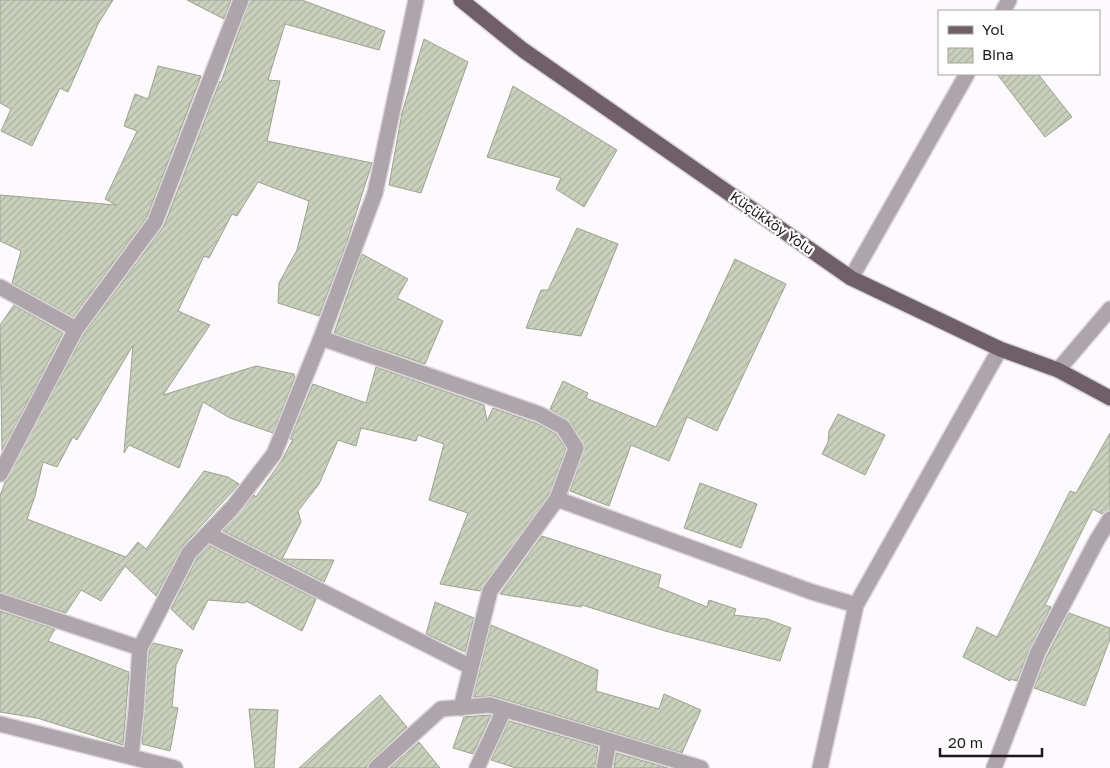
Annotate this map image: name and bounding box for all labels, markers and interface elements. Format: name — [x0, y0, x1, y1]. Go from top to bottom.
legend — [938, 10, 1100, 75]
text: Yol — [982, 20, 1004, 38]
text: Bina — [982, 45, 1014, 63]
street label: Küçükköy Yolu — [727, 187, 817, 258]
scale bar — [940, 726, 1042, 758]
text: 20 m — [948, 733, 983, 751]

